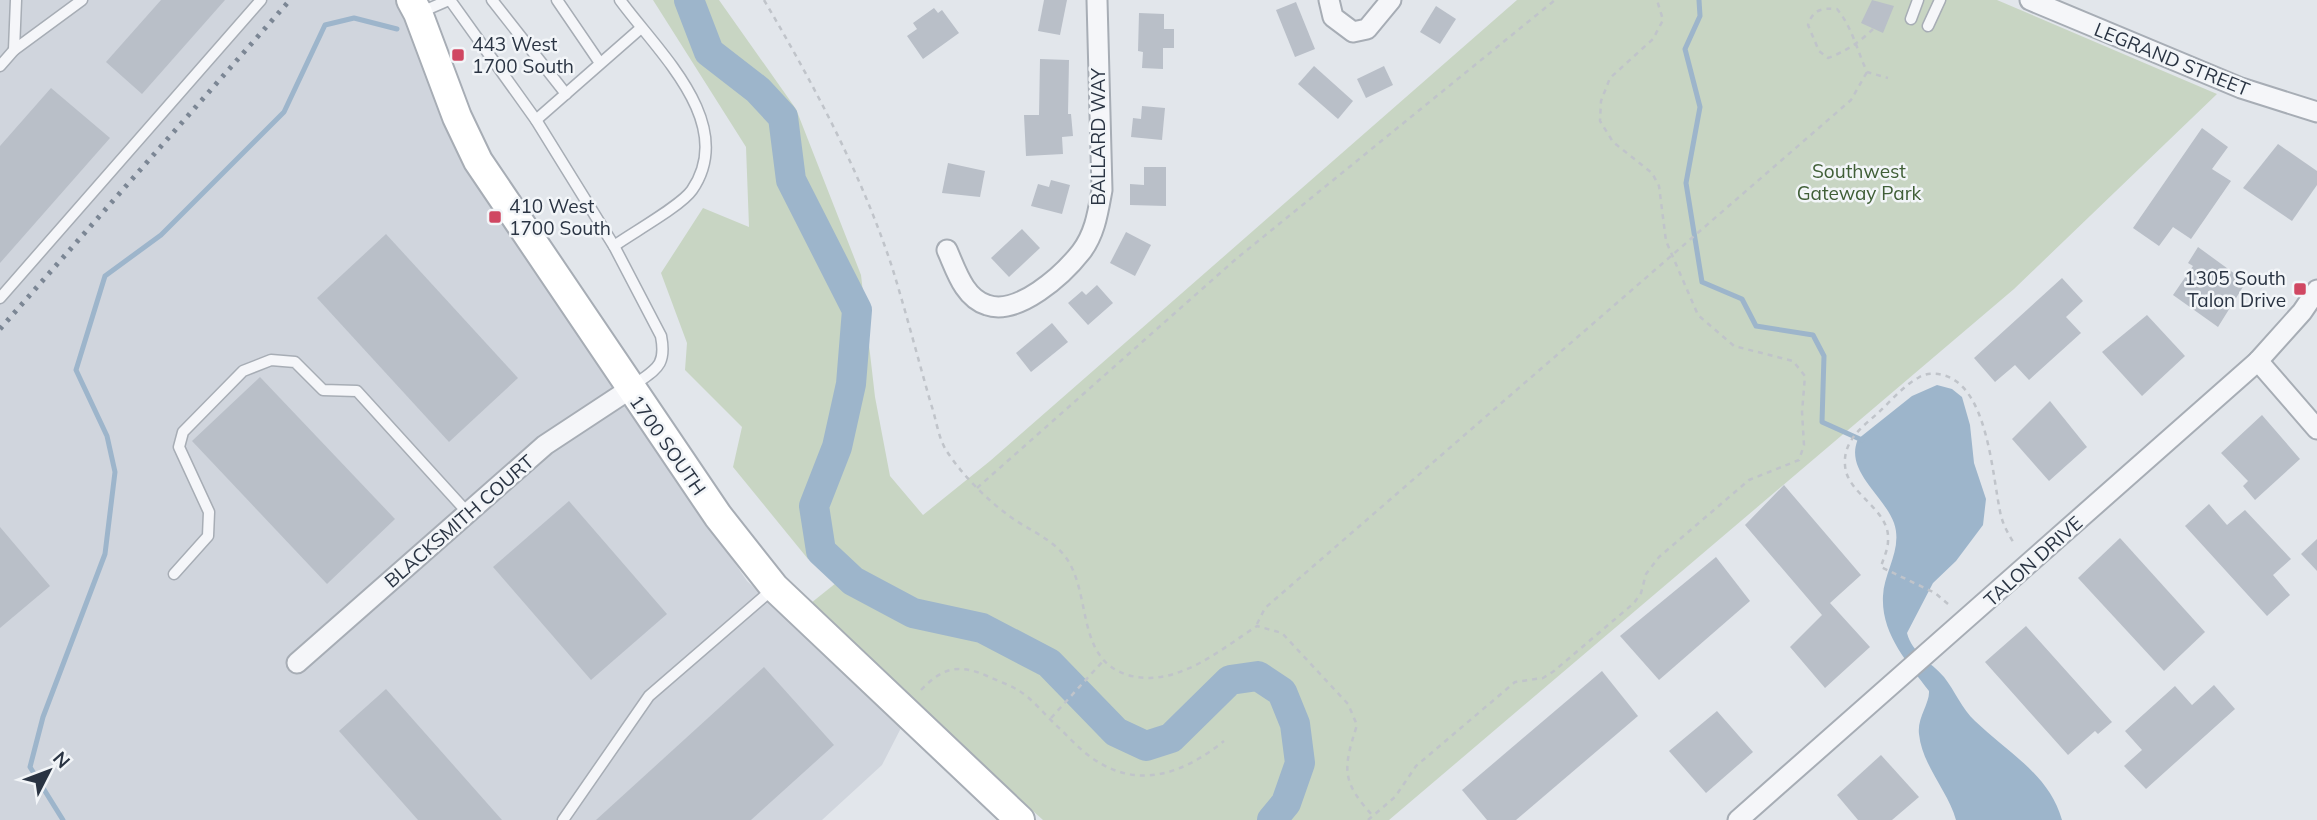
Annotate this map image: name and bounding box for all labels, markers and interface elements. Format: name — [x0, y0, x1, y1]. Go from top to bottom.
street label: LEGRAND STREET — [2091, 17, 2254, 101]
place label: 443 West 1700 South — [472, 32, 574, 78]
marker: 443 West 1700 South — [450, 47, 466, 63]
street label: BALLARD WAY — [1086, 68, 1110, 206]
park label: Southwest Gateway Park — [1797, 159, 1922, 205]
place label: 410 West 1700 South — [509, 194, 611, 240]
marker: 410 West 1700 South — [487, 209, 503, 225]
place label: 1305 South Talon Drive — [2184, 266, 2286, 312]
marker: 1305 South Talon Drive — [2292, 281, 2308, 297]
street label: 1700 SOUTH — [625, 390, 711, 500]
street label: BLACKSMITH COURT — [379, 449, 539, 593]
street label: TALON DRIVE — [1979, 511, 2087, 611]
north arrow — [14, 736, 84, 806]
text: N — [48, 746, 75, 773]

